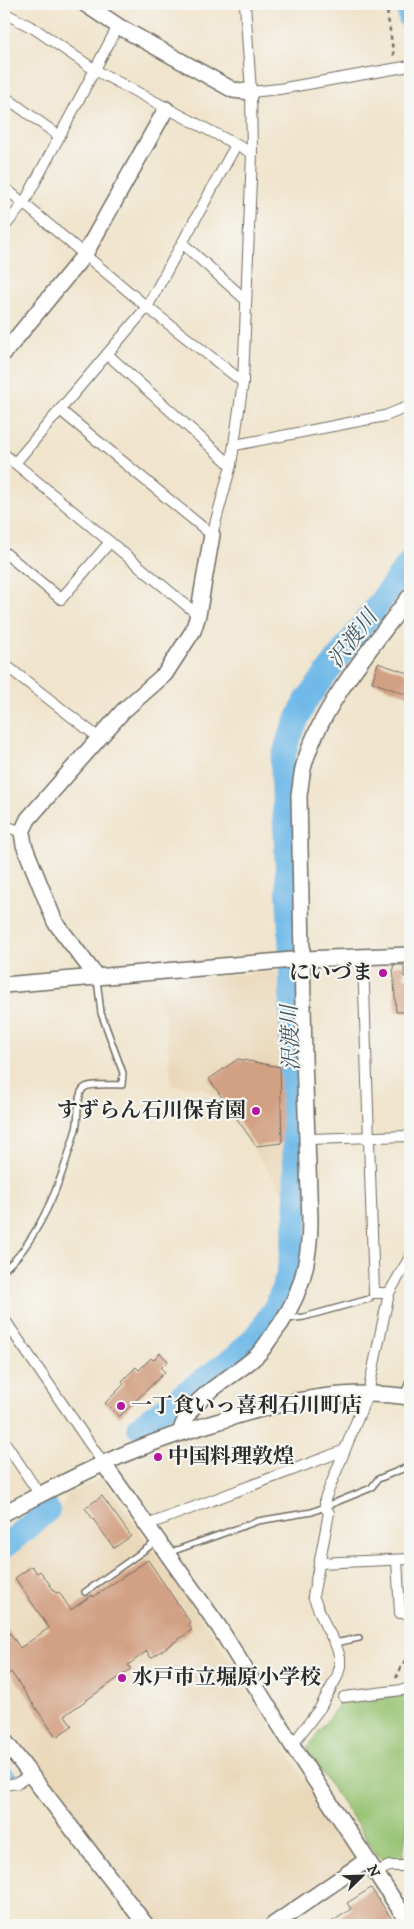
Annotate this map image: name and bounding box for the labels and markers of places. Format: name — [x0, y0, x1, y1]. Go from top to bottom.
place label: にいづま — [289, 960, 373, 986]
marker: にいづま — [377, 967, 389, 979]
place label: すずらん石川保育園 — [57, 1098, 246, 1124]
marker: すずらん石川保育園 — [250, 1105, 262, 1117]
place label: 一丁食いっ喜利石川町店 — [131, 1393, 362, 1419]
marker: 一丁食いっ喜利石川町店 — [115, 1400, 127, 1412]
place label: 中国料理敦煌 — [168, 1444, 294, 1470]
marker: 中国料理敦煌 — [152, 1451, 164, 1463]
place label: 水戸市立堀原小学校 — [132, 1665, 321, 1691]
marker: 水戸市立堀原小学校 — [116, 1672, 128, 1684]

